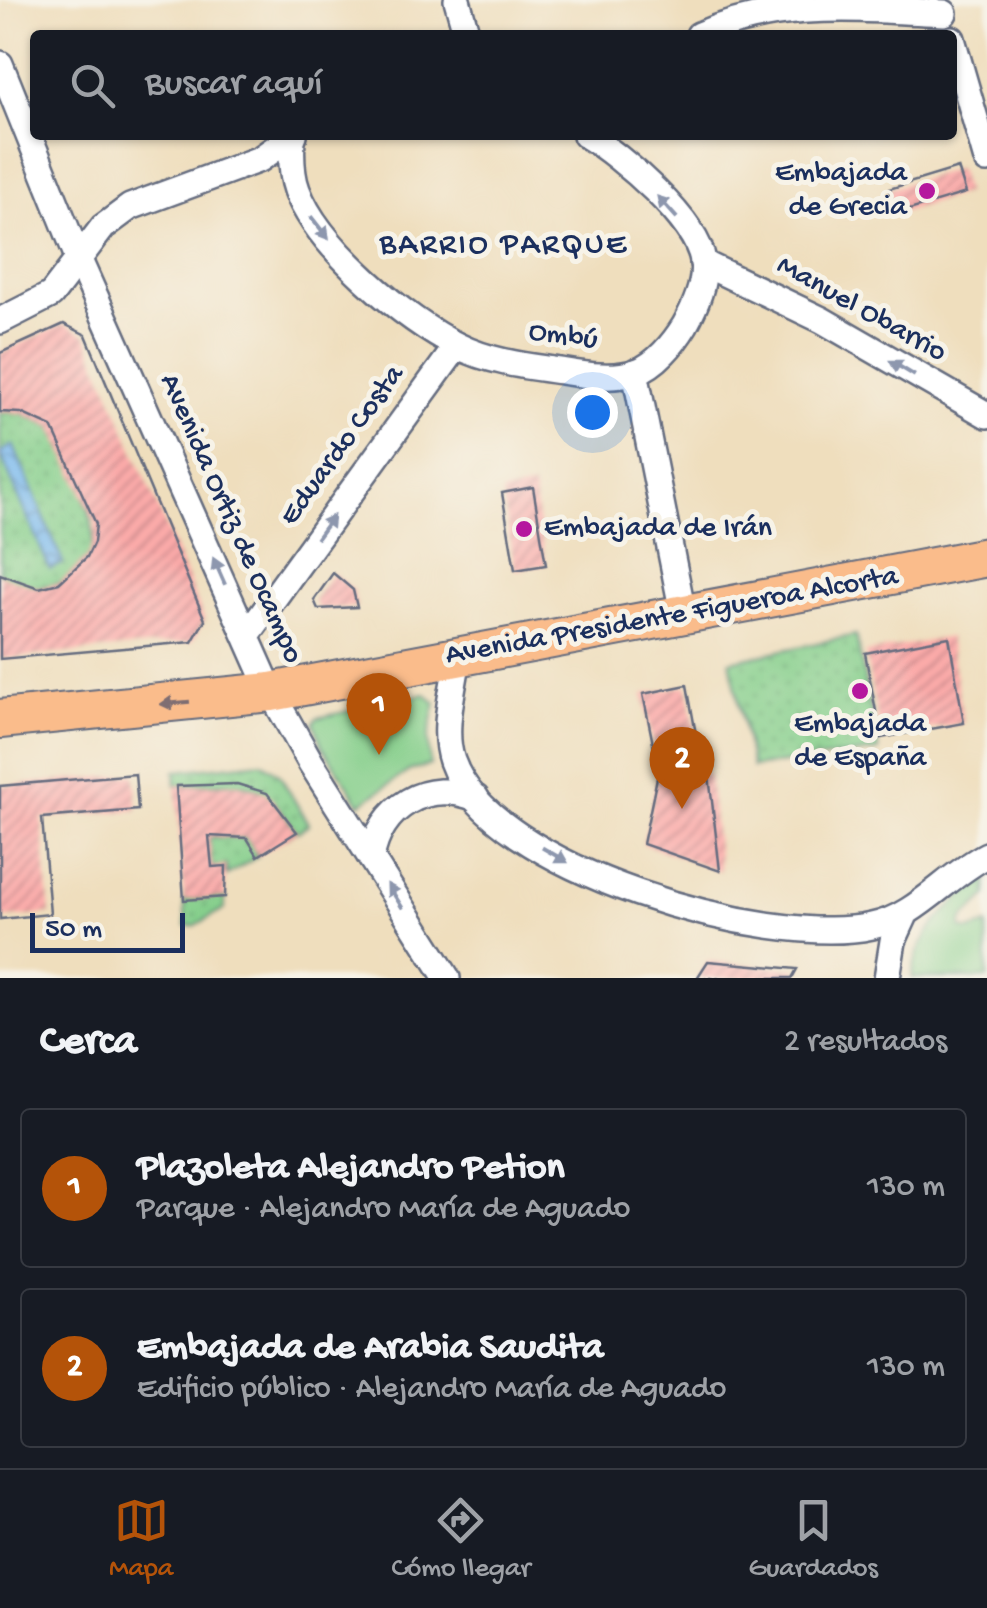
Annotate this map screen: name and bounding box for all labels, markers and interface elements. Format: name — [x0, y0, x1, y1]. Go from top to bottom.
search box — [30, 30, 957, 140]
icon: search — [65, 58, 120, 113]
text: Buscar aquí — [145, 63, 323, 107]
place label: Embajada de Grecia — [775, 157, 908, 226]
marker: Embajada de Grecia — [916, 180, 938, 202]
one-way arrow — [657, 195, 679, 220]
one-way arrow — [309, 215, 330, 241]
district label: BARRIO PARQUE — [379, 227, 629, 265]
street label: Manuel Obarrio — [770, 249, 952, 371]
street label: Ombú — [526, 315, 600, 359]
street label: Eduardo Costa — [273, 358, 414, 533]
one-way arrow — [888, 360, 916, 377]
street label: Avenida Ortiz de Ocampo — [150, 369, 310, 669]
your location — [567, 387, 618, 438]
place label: Embajada de Irán — [544, 512, 772, 547]
one-way arrow — [315, 513, 335, 540]
marker: Embajada de Irán — [513, 518, 535, 540]
one-way arrow — [211, 556, 227, 586]
street label: Avenida Presidente Figueroa Alcorta — [443, 560, 902, 674]
pin: 1 — [346, 672, 412, 755]
marker: Embajada de España — [849, 680, 871, 702]
one-way arrow — [158, 696, 190, 712]
place label: Embajada de España — [794, 708, 927, 777]
pin: 2 — [650, 726, 714, 809]
one-way arrow — [541, 846, 569, 864]
one-way arrow — [386, 882, 404, 909]
scale bar — [30, 908, 185, 953]
text: 50 m — [45, 914, 102, 947]
text: Cerca — [40, 1019, 137, 1068]
text: 2 resultados — [784, 1024, 947, 1062]
text: Plazoleta Alejandro Petion — [137, 1147, 565, 1191]
text: 1 — [68, 1169, 81, 1207]
text: 130 m — [867, 1169, 945, 1207]
text: Parque · Alejandro María de Aguado — [137, 1191, 630, 1229]
text: Embajada de Arabia Saudita — [137, 1327, 603, 1371]
text: 2 — [67, 1349, 82, 1387]
text: 130 m — [867, 1349, 945, 1387]
text: Edificio público · Alejandro María de Aguado — [137, 1371, 726, 1409]
tab: Mapa — [109, 1493, 173, 1586]
tab: Cómo llegar — [391, 1493, 530, 1586]
tab: Guardados — [748, 1493, 878, 1586]

